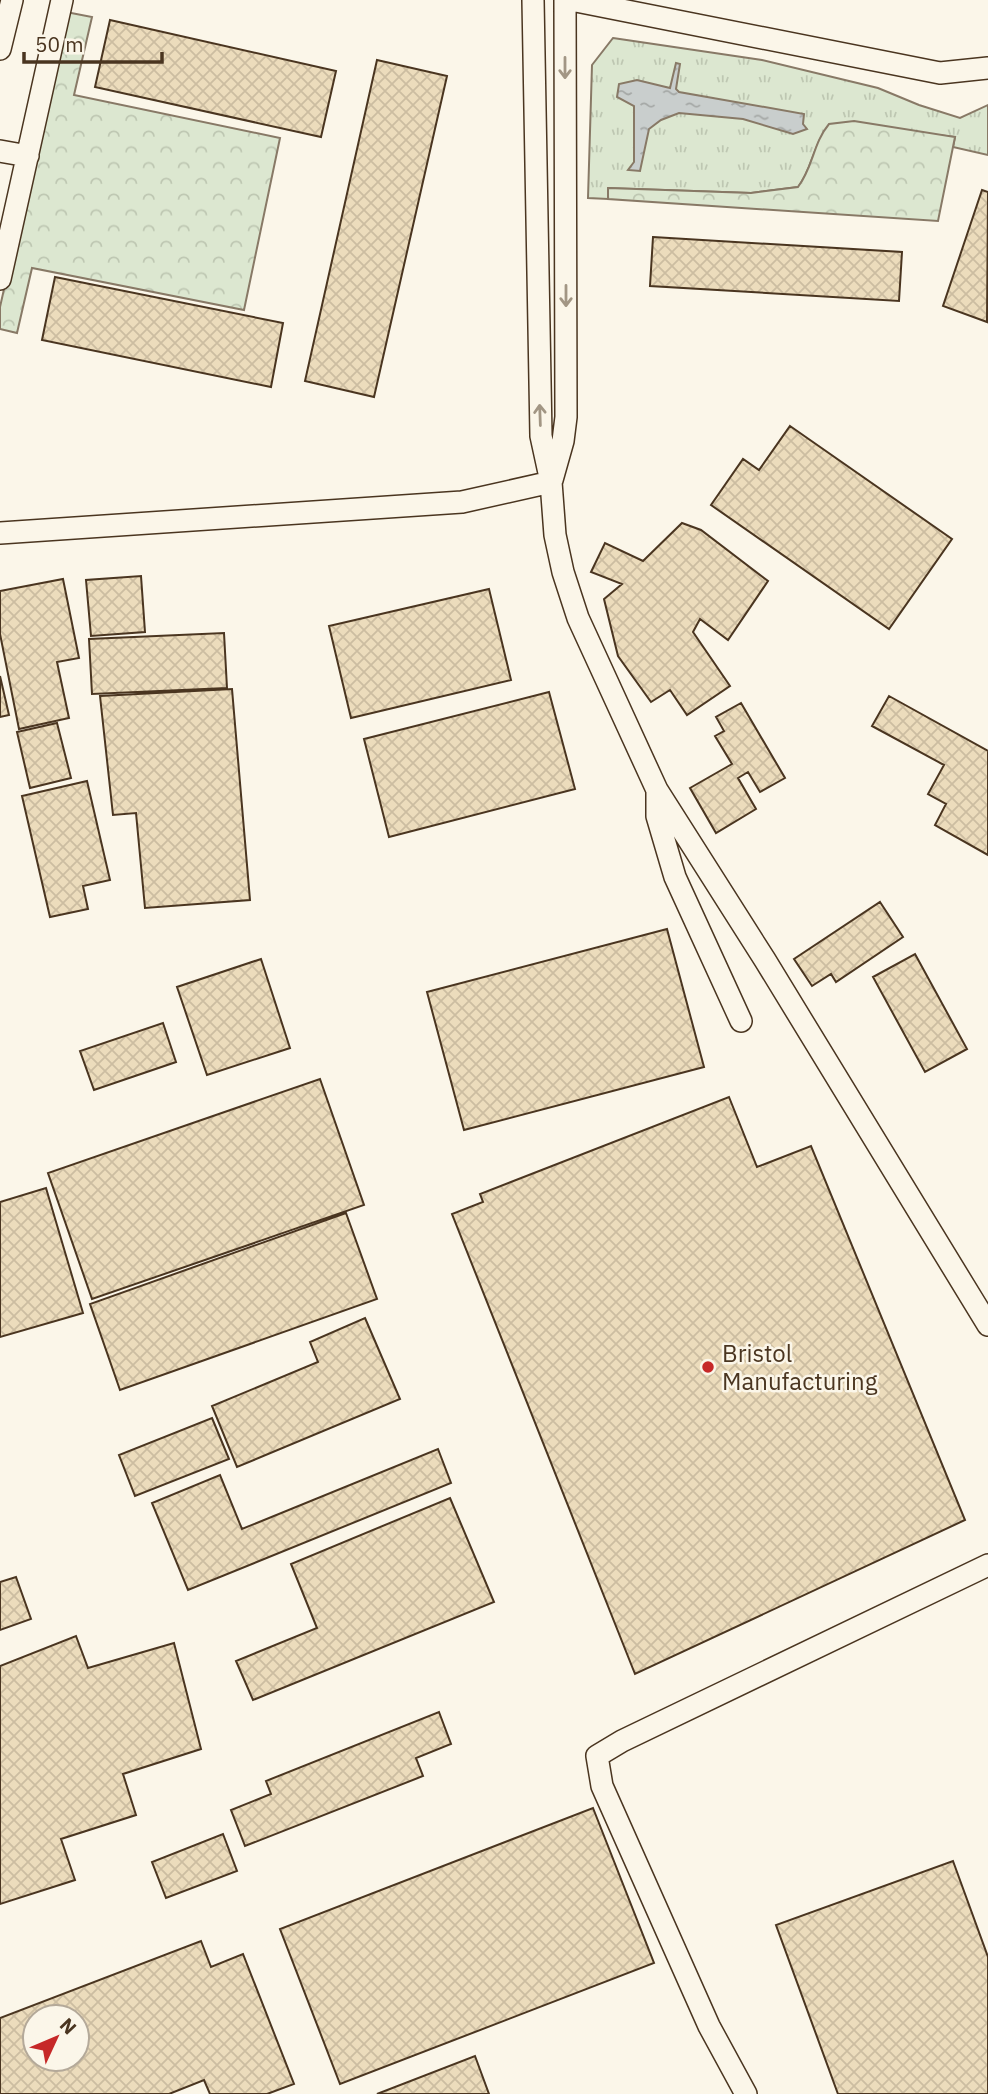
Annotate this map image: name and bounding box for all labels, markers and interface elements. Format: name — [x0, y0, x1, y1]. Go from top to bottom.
scale bar — [24, 21, 163, 65]
text: 50 m — [35, 30, 84, 58]
one-way arrow — [558, 56, 572, 79]
one-way arrow — [559, 284, 573, 307]
one-way arrow — [533, 404, 546, 427]
place label: Bristol Manufacturing — [722, 1337, 878, 1397]
marker: Bristol Manufacturing — [700, 1359, 716, 1375]
north arrow — [21, 2003, 91, 2073]
text: N — [55, 2013, 82, 2039]

